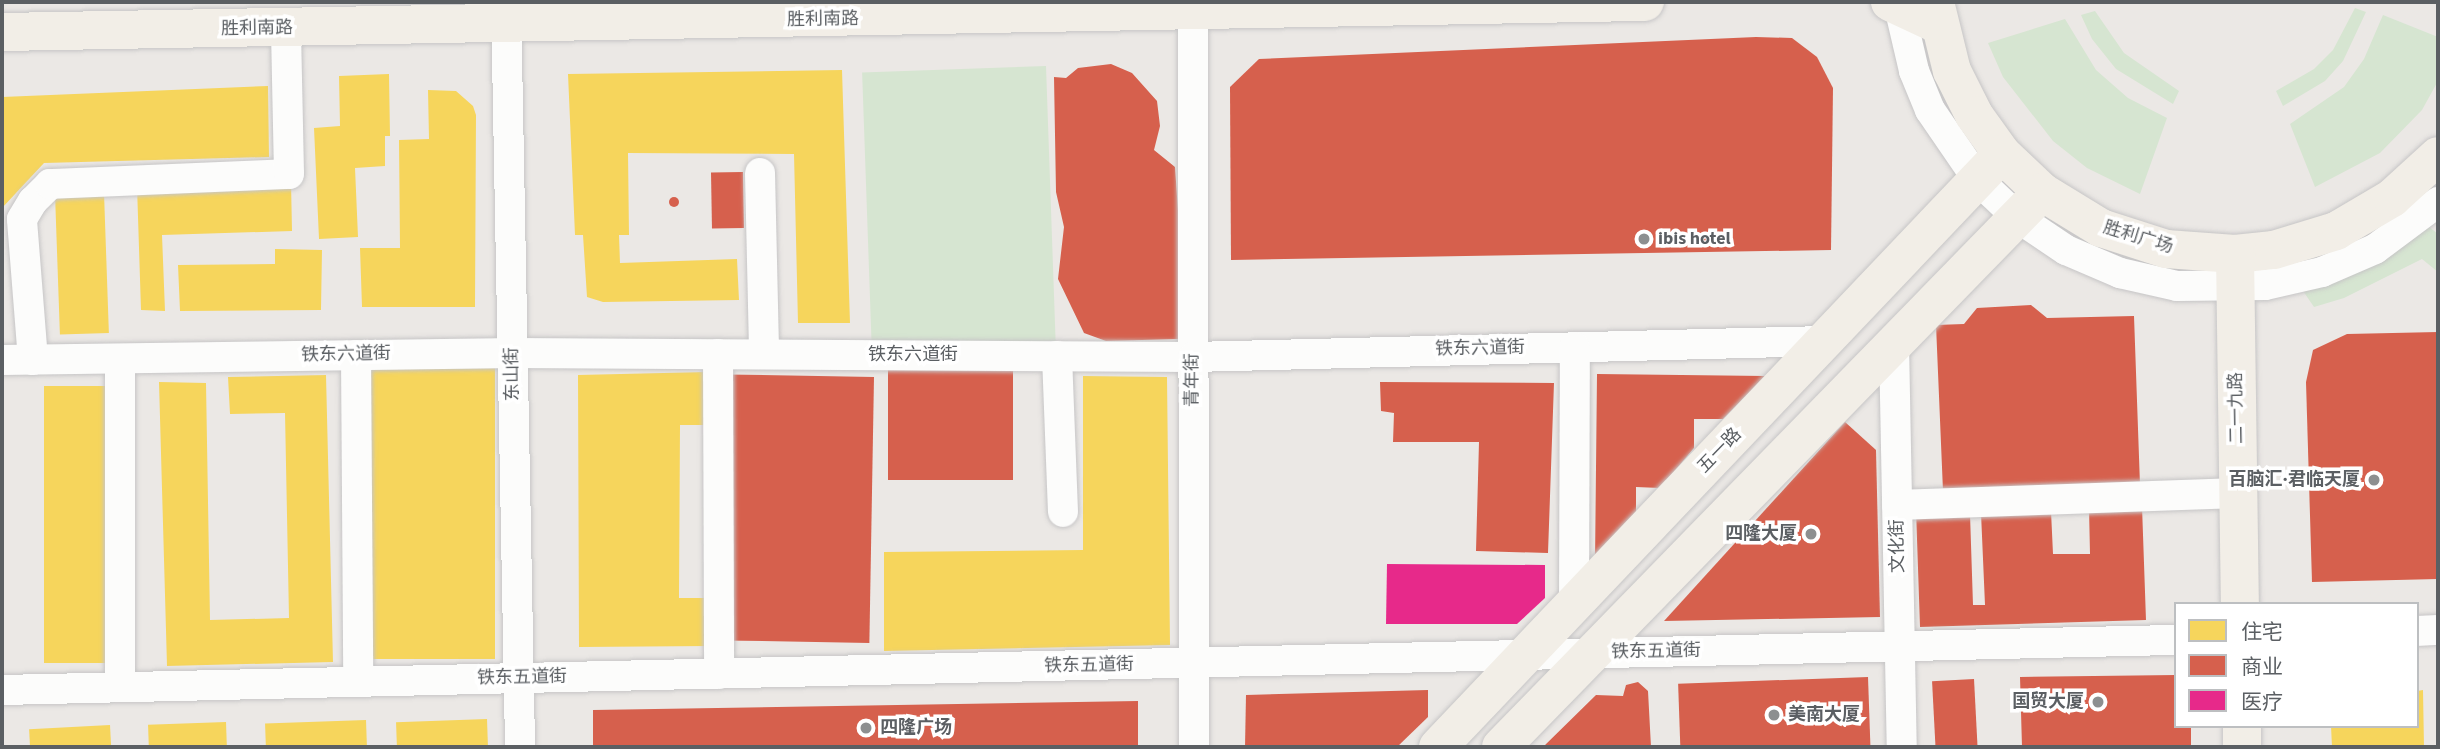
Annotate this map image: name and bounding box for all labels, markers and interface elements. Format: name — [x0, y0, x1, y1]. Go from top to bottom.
street label: 胜利南路 — [787, 9, 859, 31]
street label: 胜利南路 — [221, 18, 293, 40]
street label: 胜利广场 — [2100, 217, 2176, 259]
place label: ibis hotel — [1658, 228, 1731, 250]
marker: ibis hotel — [1636, 231, 1652, 247]
street label: 铁东六道街 — [1435, 337, 1525, 361]
street label: 铁东六道街 — [301, 343, 391, 367]
street label: 铁东六道街 — [868, 344, 958, 366]
street label: 东山街 — [502, 347, 524, 401]
street label: 青年街 — [1182, 353, 1204, 407]
street label: 二一九路 — [2226, 372, 2248, 444]
street label: 五一路 — [1693, 424, 1747, 478]
place label: 百脑汇·君临天厦 — [2229, 469, 2360, 491]
marker: 百脑汇·君临天厦 — [2366, 472, 2382, 488]
street label: 文化街 — [1887, 519, 1909, 573]
place label: 四隆大厦 — [1725, 523, 1797, 545]
marker: 四隆大厦 — [1803, 526, 1819, 542]
legend — [2174, 602, 2419, 728]
text: 住宅 — [2241, 617, 2283, 647]
street label: 铁东五道街 — [1611, 640, 1701, 664]
text: 商业 — [2241, 652, 2283, 682]
street label: 铁东五道街 — [1044, 654, 1134, 678]
street label: 铁东五道街 — [477, 666, 567, 690]
text: 医疗 — [2241, 687, 2283, 717]
place label: 国贸大厦 — [2012, 691, 2084, 713]
marker: 国贸大厦 — [2090, 694, 2106, 710]
place label: 美南大厦 — [1788, 704, 1860, 726]
marker: 美南大厦 — [1766, 707, 1782, 723]
place label: 四隆广场 — [880, 717, 952, 739]
marker: 四隆广场 — [858, 720, 874, 736]

